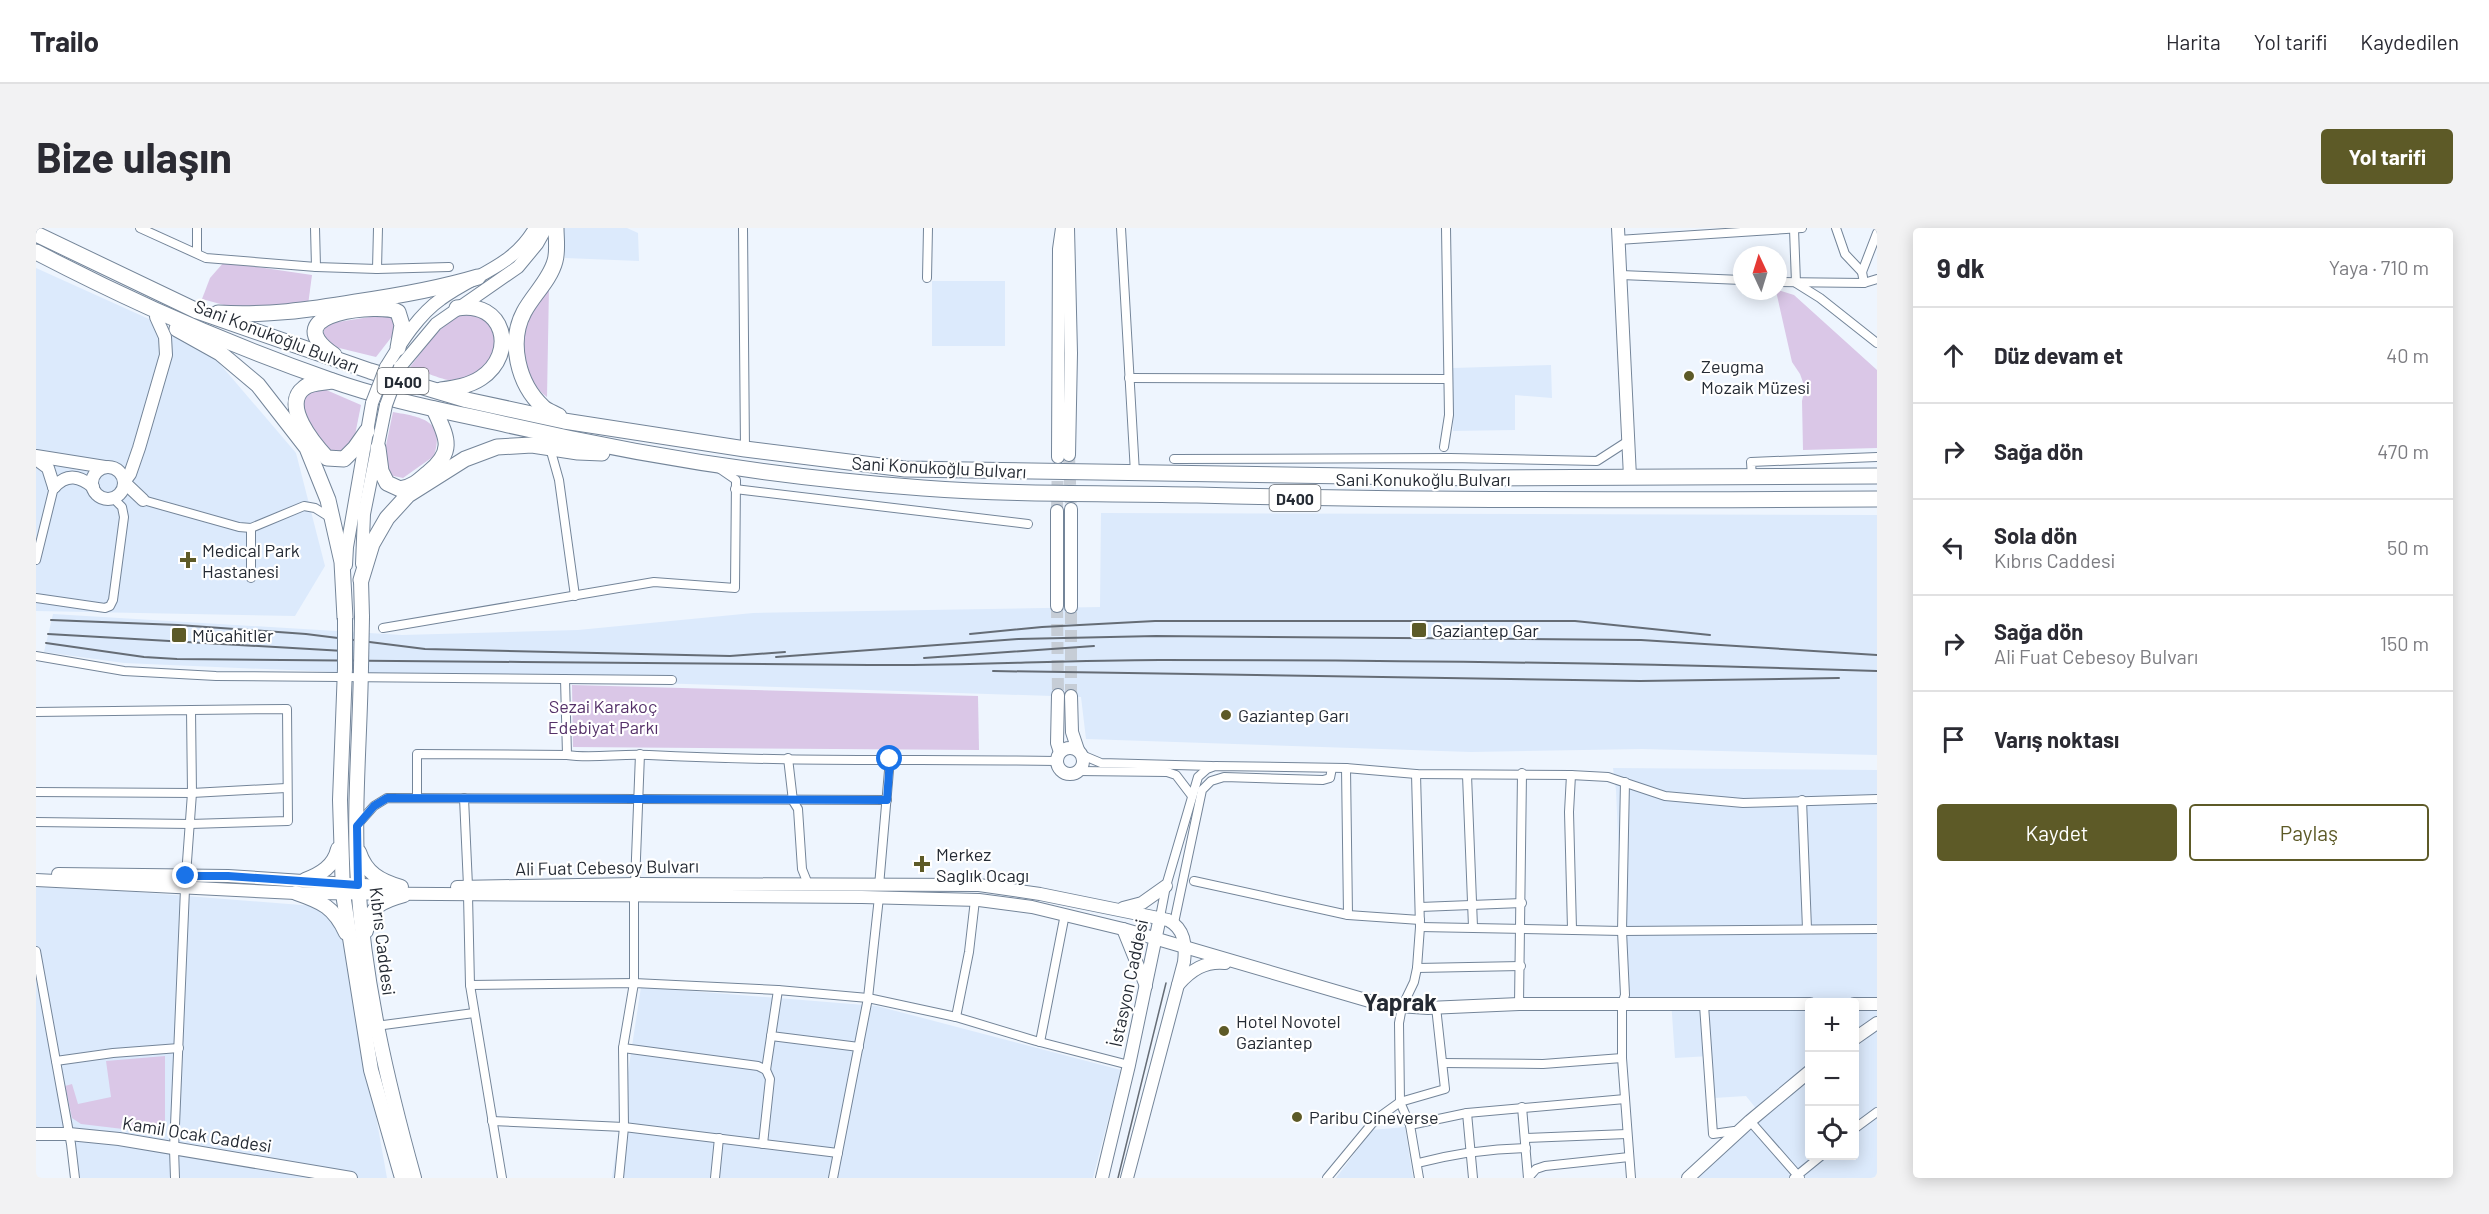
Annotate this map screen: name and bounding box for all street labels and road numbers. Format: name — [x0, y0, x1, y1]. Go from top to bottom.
street label: Sani Konukoğlu Bulvarı — [191, 294, 363, 378]
road number: D400 — [378, 368, 428, 394]
street label: Sani Konukoğlu Bulvarı — [851, 451, 1027, 483]
street label: Sani Konukoğlu Bulvarı — [1336, 468, 1510, 490]
road number: D400 — [1270, 485, 1320, 511]
street label: Ali Fuat Cebesoy Bulvarı — [515, 854, 699, 880]
street label: Kıbrıs Caddesi — [365, 886, 401, 996]
street label: İstasyon Caddesi — [1104, 917, 1152, 1049]
street label: Kamil Ocak Caddesi — [121, 1111, 273, 1157]

